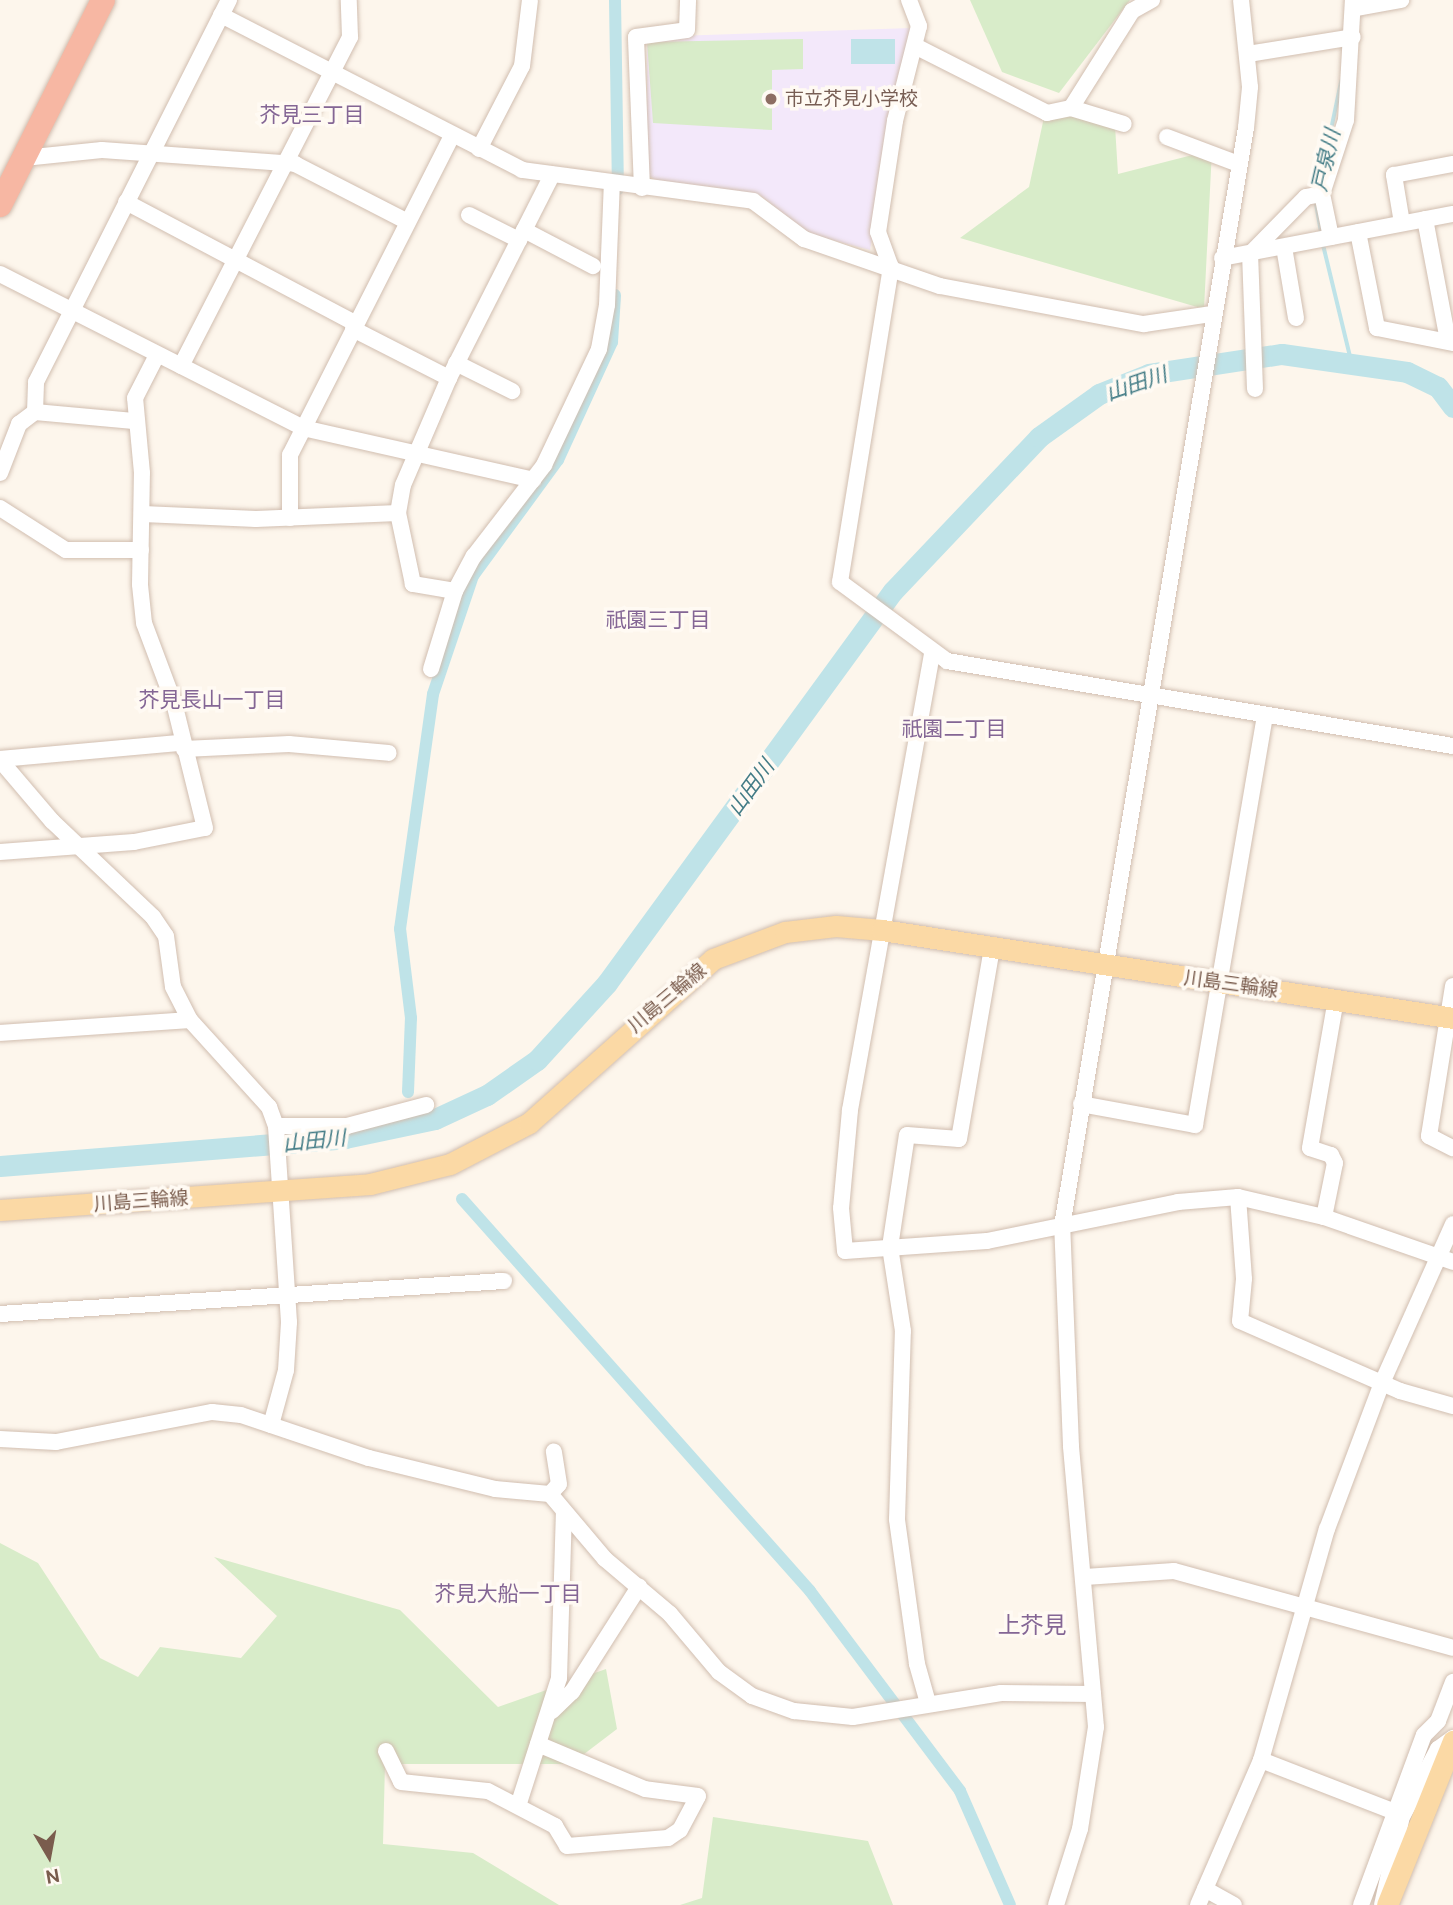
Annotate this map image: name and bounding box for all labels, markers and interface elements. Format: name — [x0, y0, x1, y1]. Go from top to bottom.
place label: 市立芥見小学校 — [785, 88, 918, 110]
marker: 市立芥見小学校 — [763, 91, 779, 107]
district label: 芥見三丁目 — [260, 101, 364, 127]
water label: 戸泉川 — [1306, 126, 1344, 194]
water label: 山田川 — [1102, 361, 1170, 405]
district label: 祇園三丁目 — [606, 606, 710, 632]
district label: 芥見長山一丁目 — [139, 686, 285, 712]
district label: 祇園二丁目 — [902, 715, 1006, 741]
water label: 山田川 — [721, 754, 779, 820]
street label: 川島三輪線 — [623, 959, 711, 1037]
street label: 川島三輪線 — [1182, 966, 1280, 1002]
water label: 山田川 — [281, 1124, 347, 1156]
street label: 川島三輪線 — [93, 1186, 189, 1216]
district label: 芥見大船一丁目 — [435, 1580, 581, 1606]
district label: 上芥見 — [998, 1611, 1066, 1639]
north arrow — [14, 1821, 84, 1891]
text: N — [44, 1865, 62, 1889]

